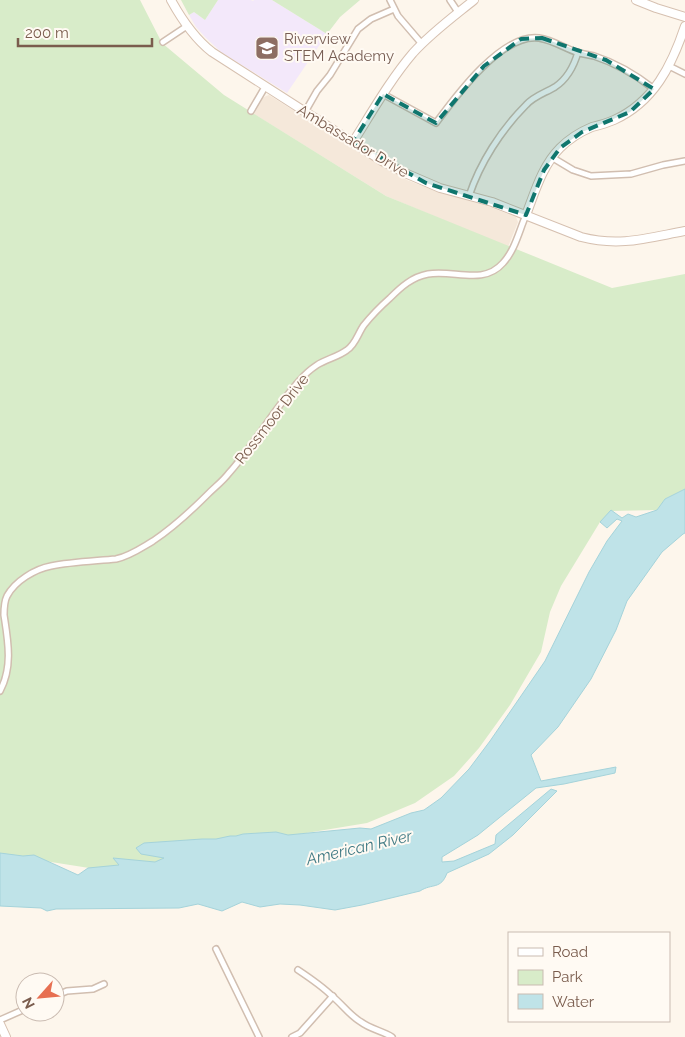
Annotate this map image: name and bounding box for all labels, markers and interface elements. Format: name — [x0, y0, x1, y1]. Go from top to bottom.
scale bar — [18, 15, 151, 47]
text: 200 m — [25, 24, 69, 42]
place label: Riverview STEM Academy — [284, 30, 394, 65]
school or university icon: Riverview STEM Academy — [254, 35, 280, 61]
street label: Ambassador Drive — [294, 101, 412, 181]
street label: Rossmoor Drive — [231, 370, 313, 468]
water label: American River — [303, 826, 414, 869]
legend — [508, 932, 670, 1022]
text: Road — [552, 943, 588, 961]
text: Park — [552, 968, 583, 986]
north arrow — [15, 972, 65, 1022]
text: Water — [552, 993, 595, 1011]
text: N — [19, 995, 38, 1011]

